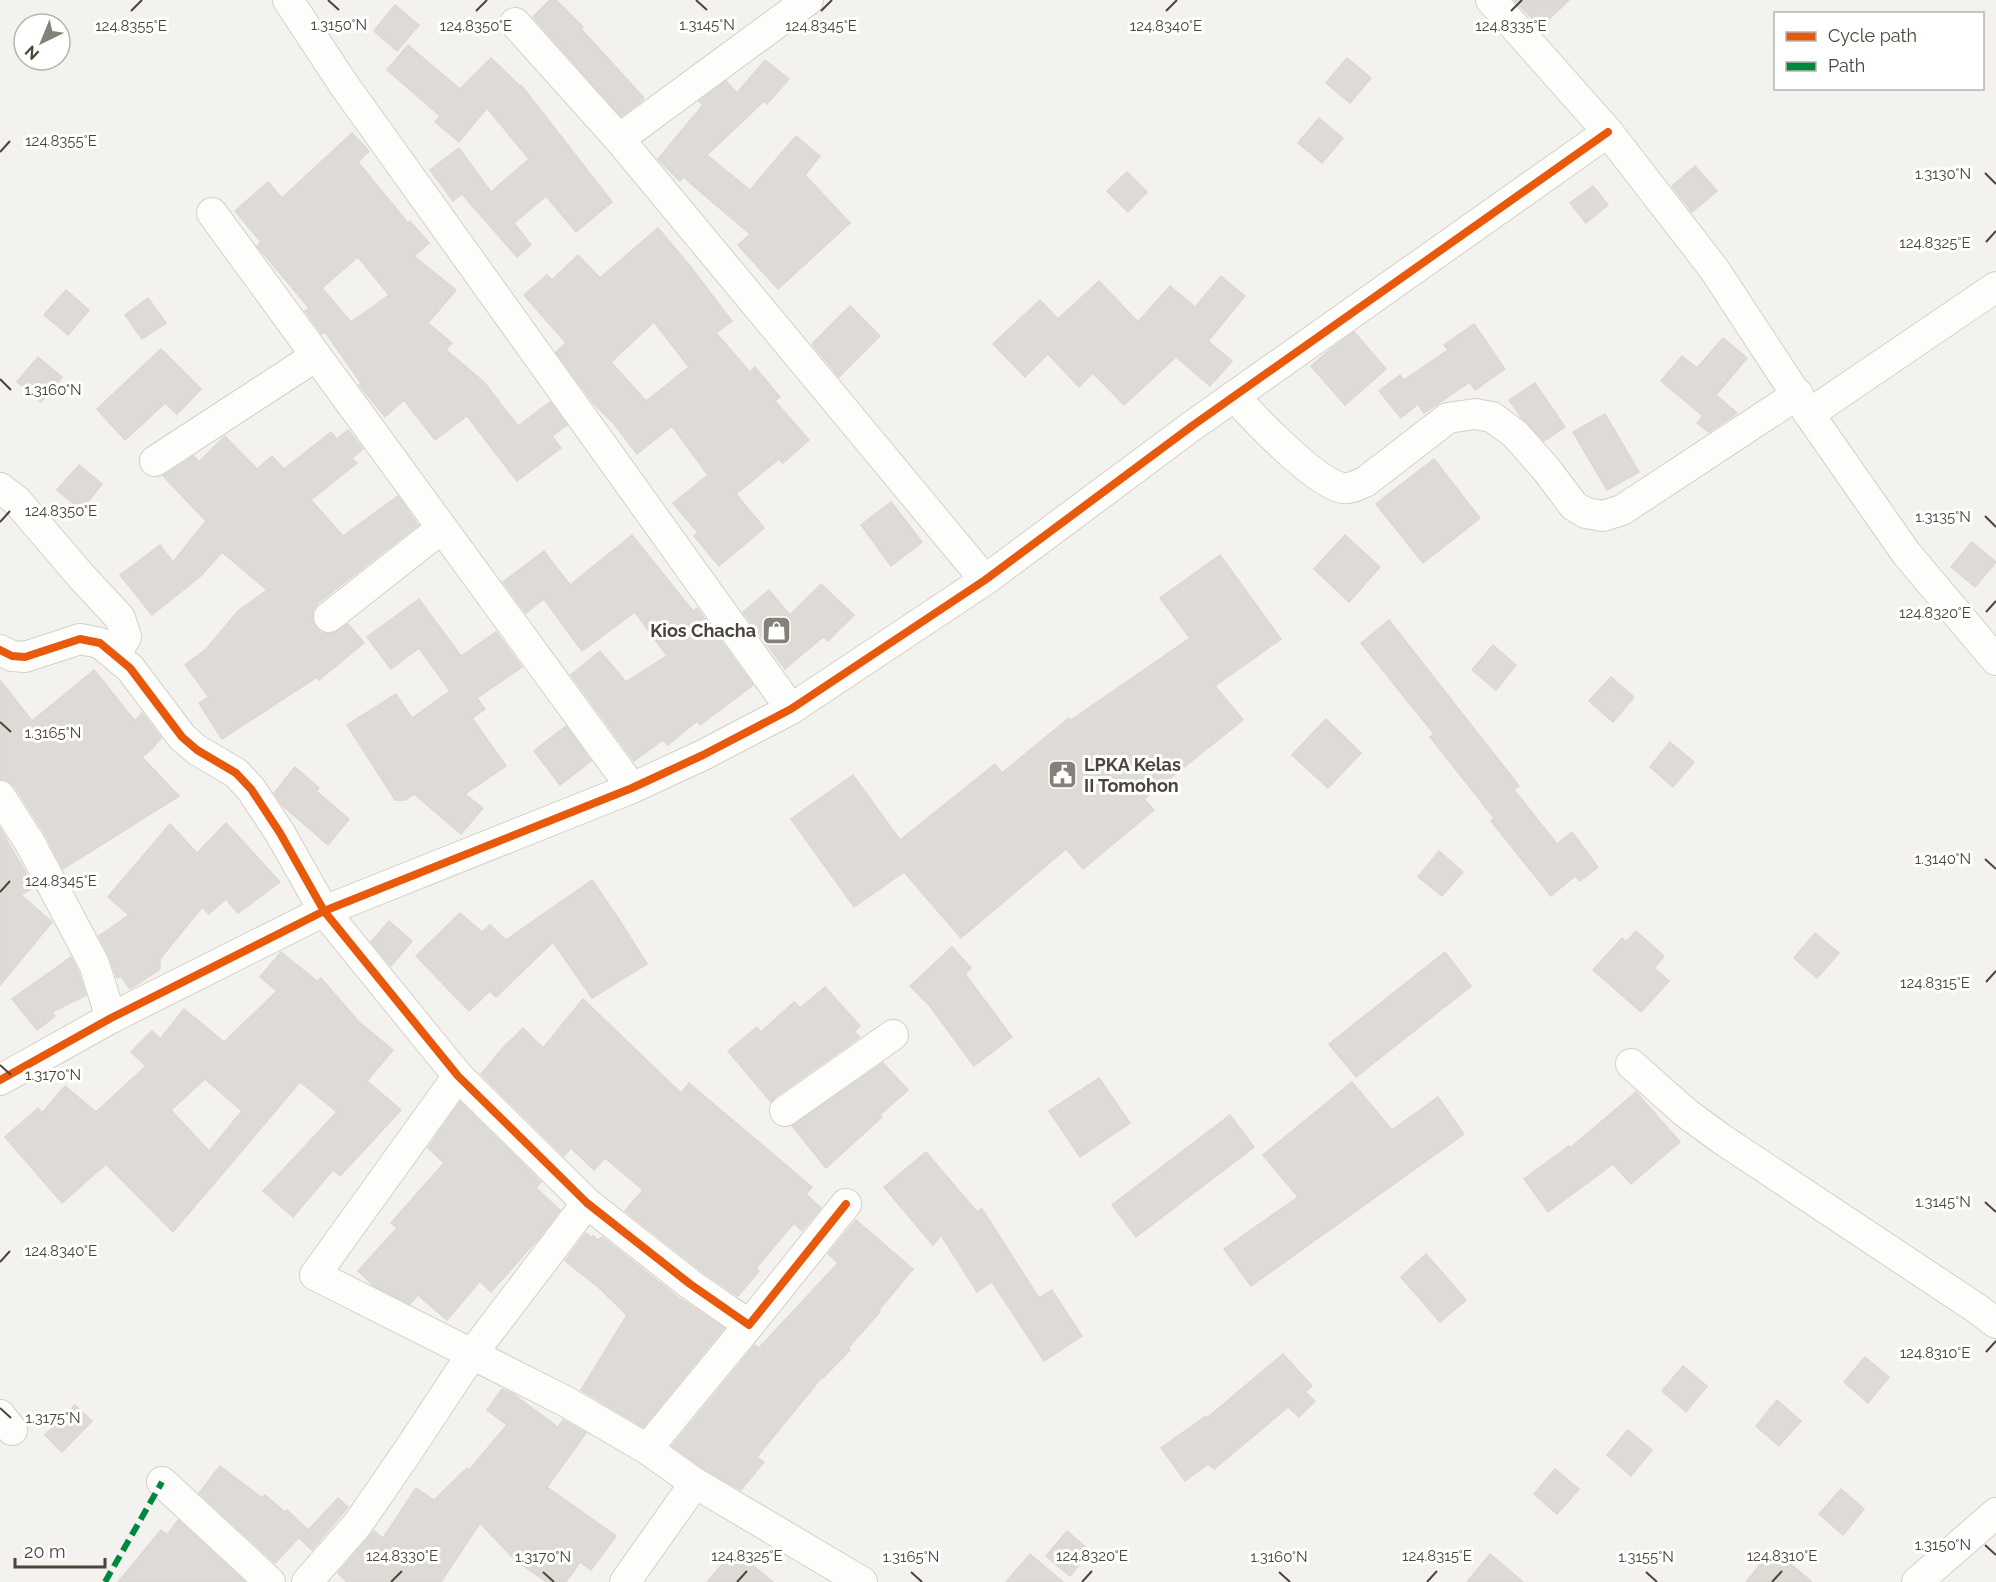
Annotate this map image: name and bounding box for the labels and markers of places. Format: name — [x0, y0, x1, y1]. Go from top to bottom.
shop icon: Kios Chacha — [761, 614, 793, 646]
place label: Kios Chacha — [650, 620, 756, 641]
place label: LPKA Kelas II Tomohon — [1084, 754, 1181, 796]
public building icon: LPKA Kelas II Tomohon — [1047, 758, 1079, 790]

